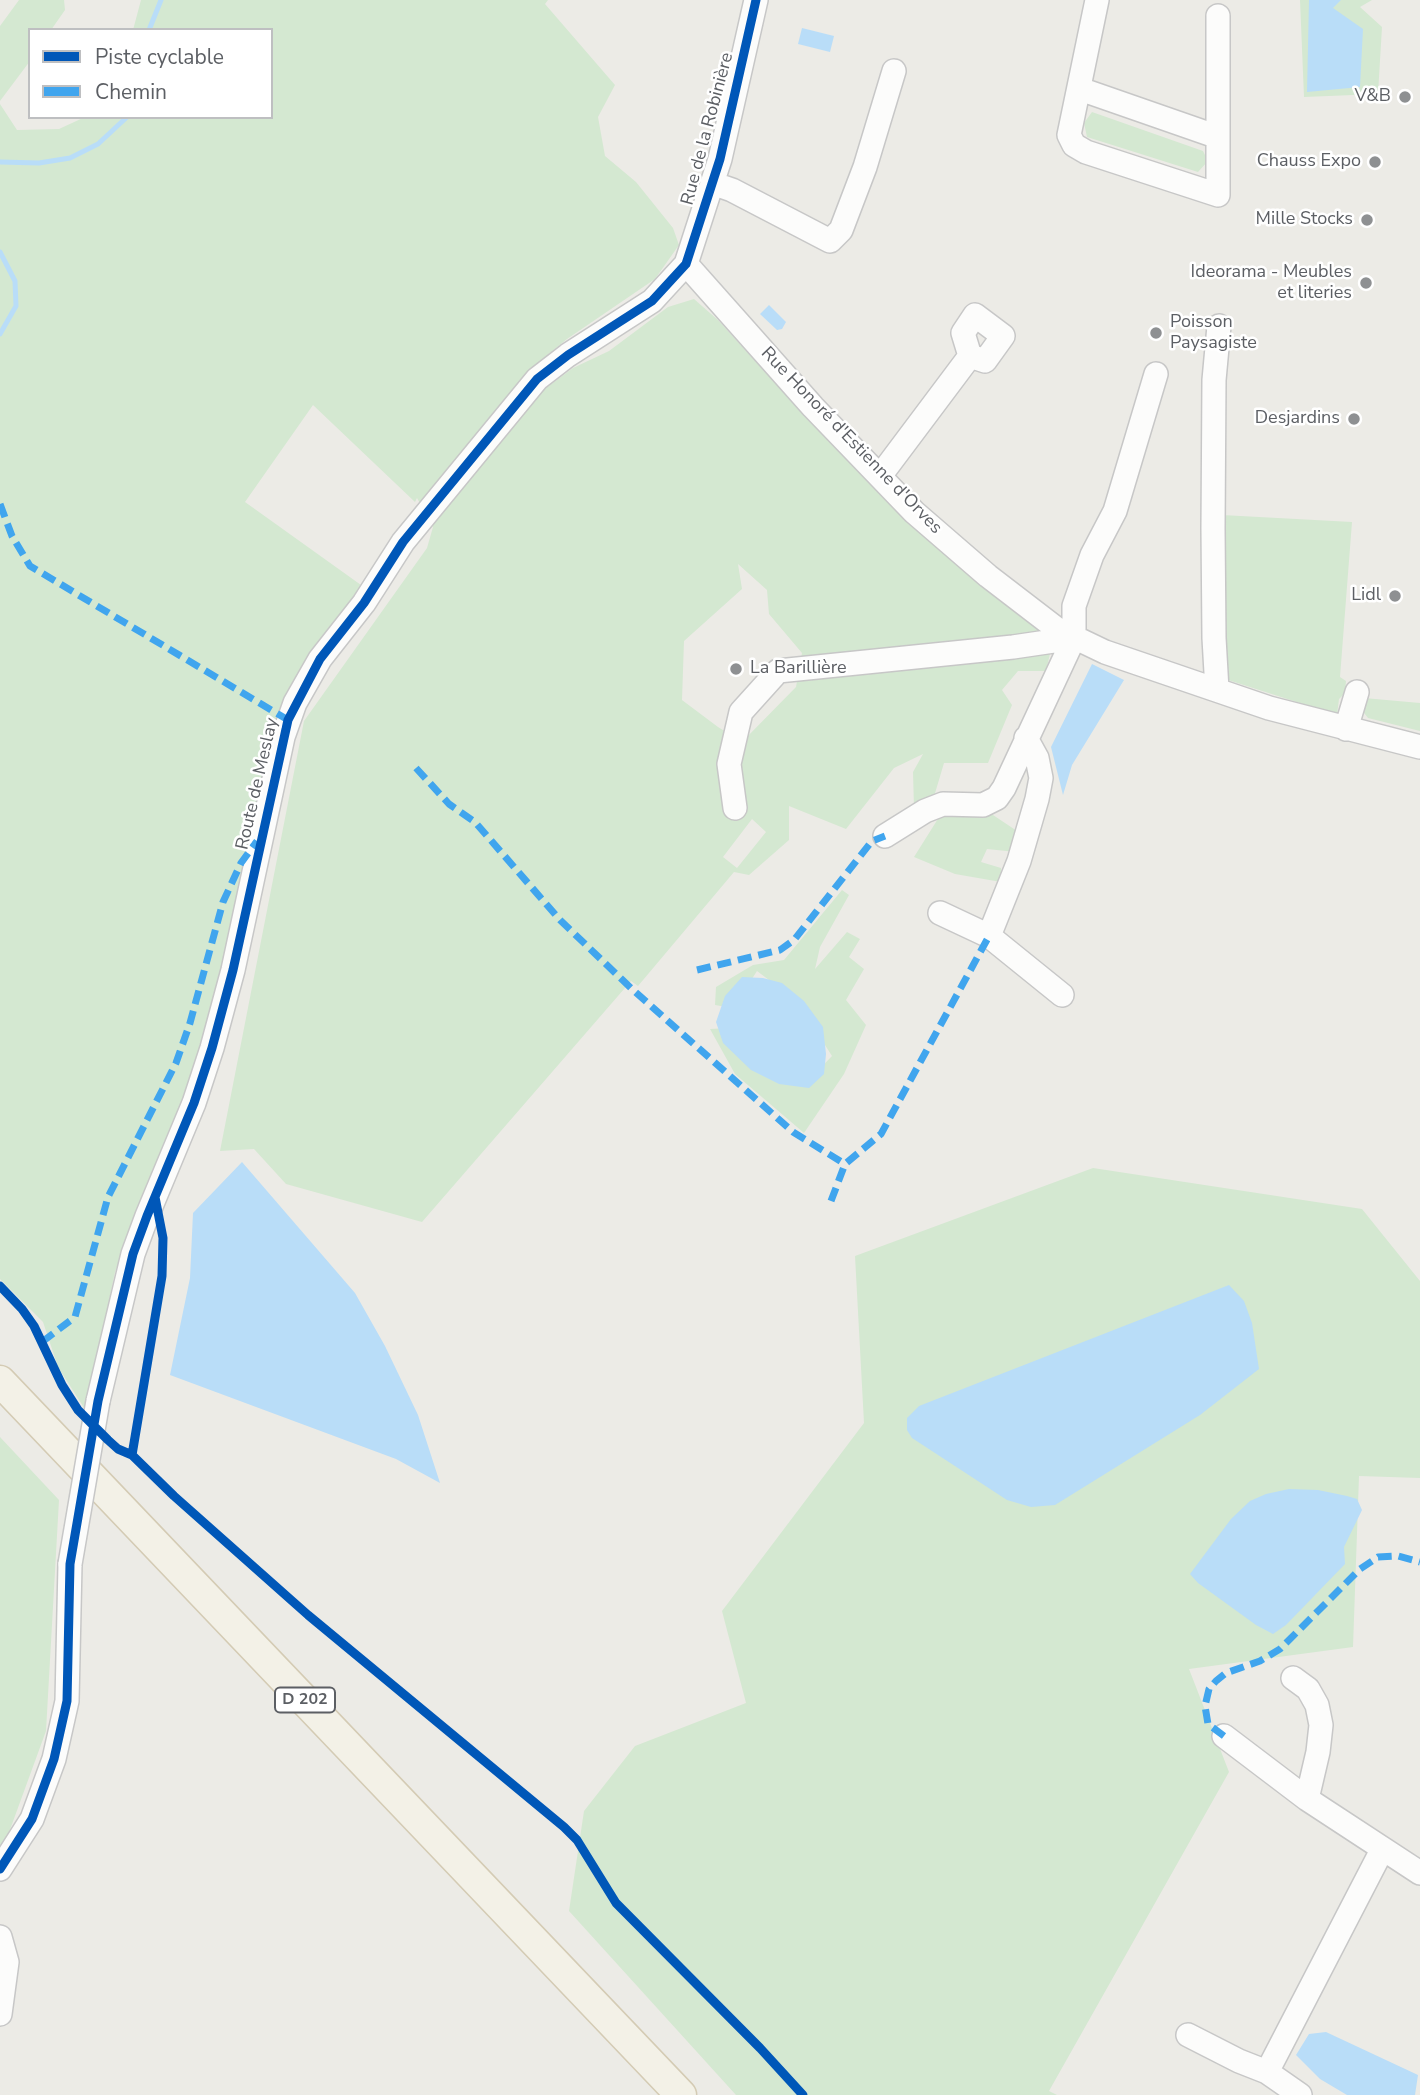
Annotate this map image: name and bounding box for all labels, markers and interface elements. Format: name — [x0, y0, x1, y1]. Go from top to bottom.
legend — [28, 28, 273, 119]
text: Piste cyclable — [95, 43, 224, 71]
street label: Rue de la Robinière — [677, 50, 739, 208]
text: Chemin — [95, 78, 167, 106]
place label: V&B — [1354, 86, 1391, 108]
marker: V&B — [1397, 89, 1413, 105]
place label: Chauss Expo — [1257, 151, 1361, 173]
marker: Chauss Expo — [1367, 154, 1383, 170]
place label: Mille Stocks — [1256, 209, 1353, 231]
marker: Mille Stocks — [1359, 212, 1375, 228]
place label: Ideorama - Meubles et literies — [1191, 262, 1352, 304]
marker: Ideorama - Meubles et literies — [1358, 275, 1374, 291]
place label: Poisson Paysagiste — [1170, 312, 1257, 354]
marker: Poisson Paysagiste — [1148, 325, 1164, 341]
street label: Rue Honoré d'Estienne d'Orves — [756, 343, 946, 539]
place label: Desjardins — [1255, 408, 1340, 430]
marker: Desjardins — [1346, 411, 1362, 427]
place label: Lidl — [1351, 585, 1381, 607]
marker: Lidl — [1387, 588, 1403, 604]
place label: La Barillière — [750, 658, 847, 680]
marker: La Barillière — [728, 661, 744, 677]
street label: Route de Meslay — [232, 716, 284, 852]
road number: D 202 — [275, 1688, 335, 1712]

